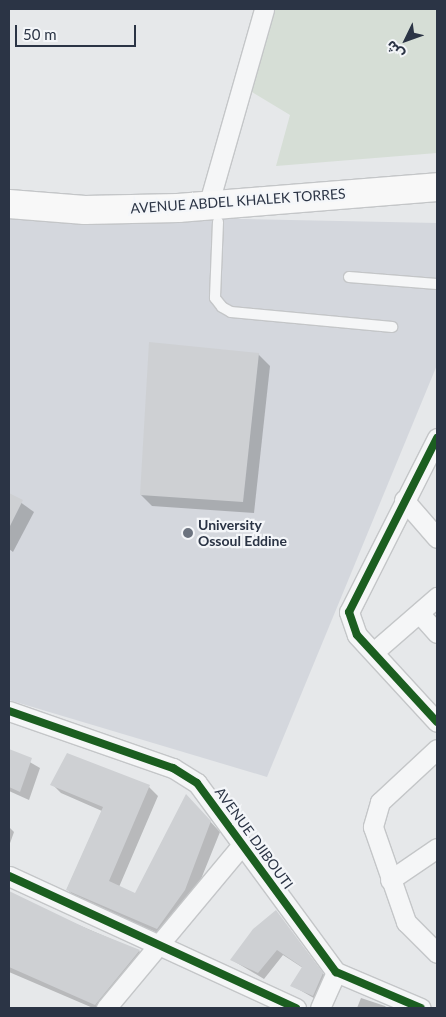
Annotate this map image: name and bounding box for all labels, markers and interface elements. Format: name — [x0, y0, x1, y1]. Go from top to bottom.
scale bar — [18, 15, 139, 47]
north arrow — [381, 15, 431, 65]
text: 50 m — [23, 25, 57, 43]
text: ش — [382, 38, 407, 63]
street label: AVENUE ABDEL KHALEK TORRES — [129, 185, 347, 217]
place label: University Ossoul Eddine — [198, 517, 287, 550]
marker: University Ossoul Eddine — [182, 527, 194, 539]
street label: AVENUE DJIBOUTI — [211, 784, 297, 892]

